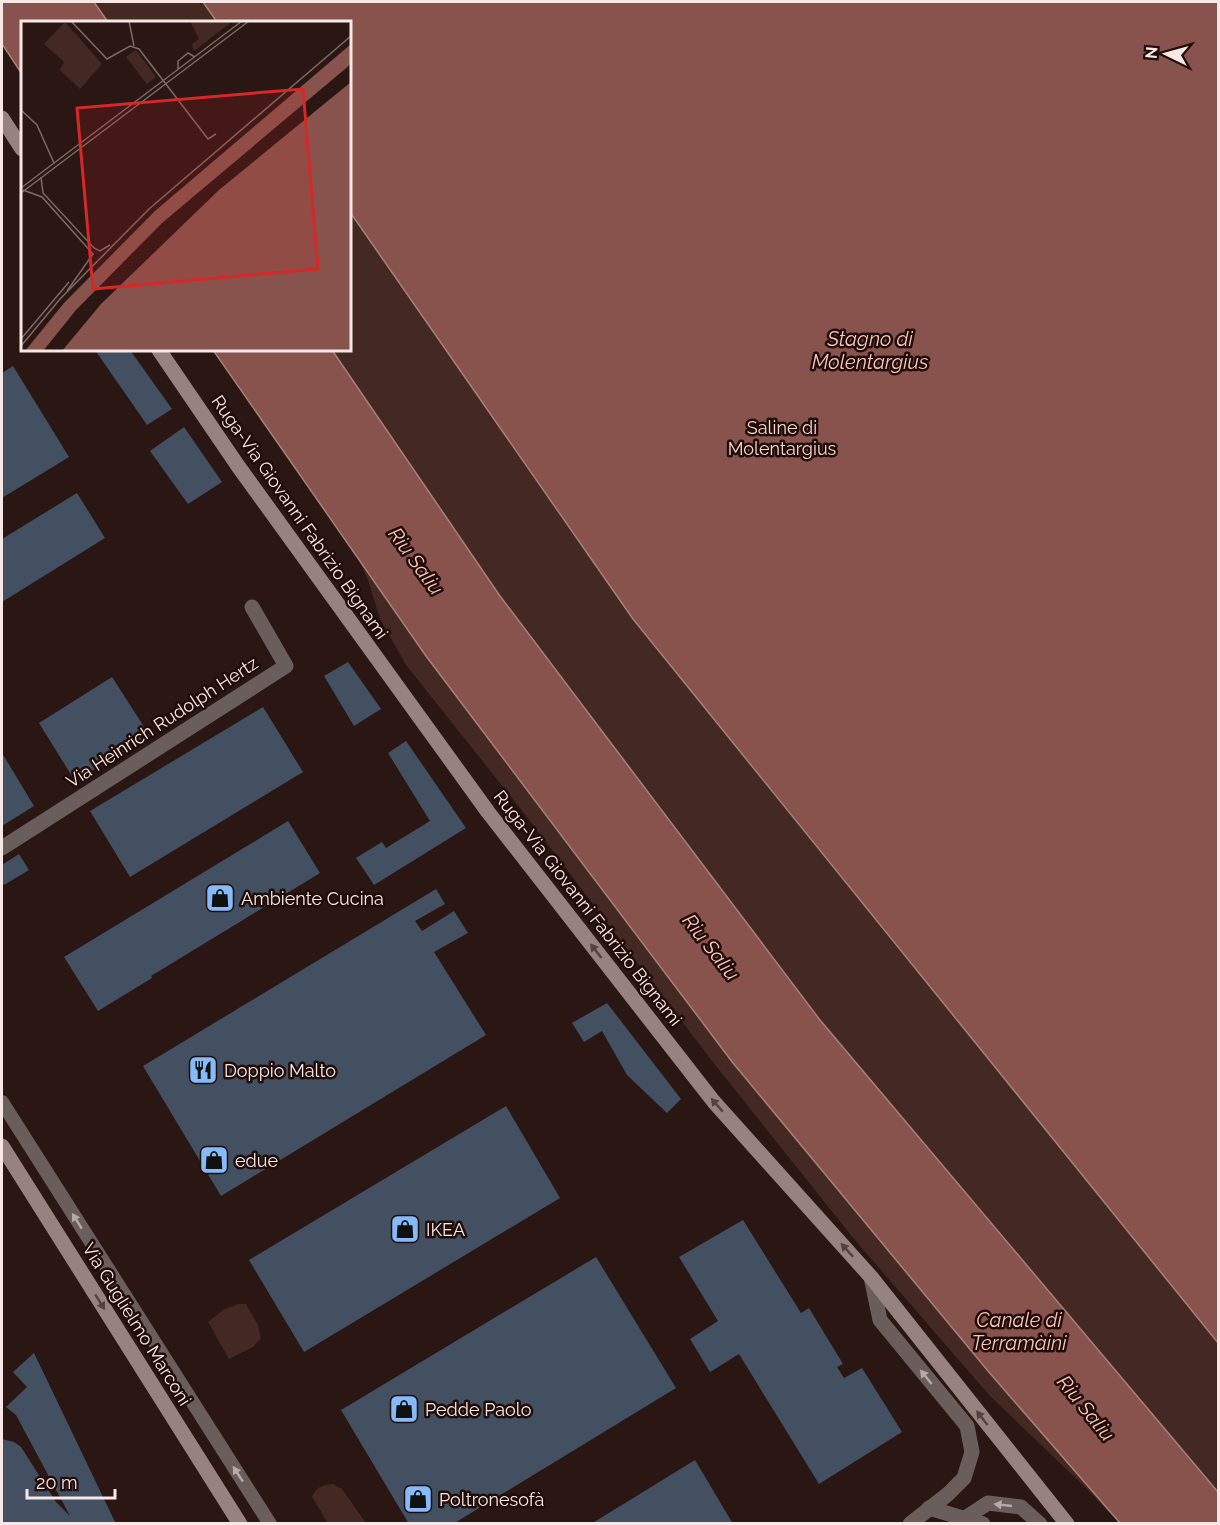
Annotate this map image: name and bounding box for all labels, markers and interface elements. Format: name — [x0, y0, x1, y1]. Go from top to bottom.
inset map — [21, 21, 351, 351]
north arrow — [1136, 24, 1196, 84]
text: N — [1142, 46, 1162, 60]
water label: Stagno di Molentargius — [812, 327, 929, 374]
street label: Ruga-Via Giovanni Fabrizio Bignami — [207, 391, 393, 643]
park label: Saline di Molentargius — [728, 417, 837, 459]
water label: Riu Saliu — [383, 523, 449, 599]
street label: Via Heinrich Rudolph Hertz — [62, 652, 262, 792]
street label: Ruga-Via Giovanni Fabrizio Bignami — [490, 786, 686, 1030]
shop icon: Ambiente Cucina — [204, 882, 236, 914]
place label: Ambiente Cucina — [241, 888, 384, 909]
water label: Riu Saliu — [678, 909, 744, 985]
one-way arrow — [590, 943, 603, 959]
restaurant icon: Doppio Malto — [187, 1054, 219, 1086]
place label: Doppio Malto — [224, 1060, 336, 1081]
one-way arrow — [710, 1097, 723, 1113]
shop icon: edue — [198, 1144, 230, 1176]
place label: edue — [235, 1150, 278, 1171]
one-way arrow — [72, 1213, 83, 1229]
shop icon: IKEA — [389, 1213, 421, 1245]
place label: IKEA — [426, 1219, 465, 1240]
street label: Via Guglielmo Marconi — [78, 1239, 196, 1409]
one-way arrow — [841, 1243, 854, 1258]
one-way arrow — [94, 1294, 105, 1310]
water label: Canale di Terramàini — [972, 1308, 1067, 1355]
one-way arrow — [921, 1369, 933, 1384]
water label: Riu Saliu — [1052, 1370, 1120, 1446]
shop icon: Pedde Paolo — [388, 1393, 420, 1425]
place label: Pedde Paolo — [425, 1399, 532, 1420]
one-way arrow — [976, 1410, 989, 1426]
scale bar — [27, 1462, 116, 1500]
one-way arrow — [233, 1466, 244, 1482]
text: 20 m — [36, 1472, 78, 1493]
shop icon: Poltronesofà — [402, 1483, 434, 1515]
place label: Poltronesofà — [439, 1489, 544, 1510]
one-way arrow — [993, 1500, 1012, 1510]

